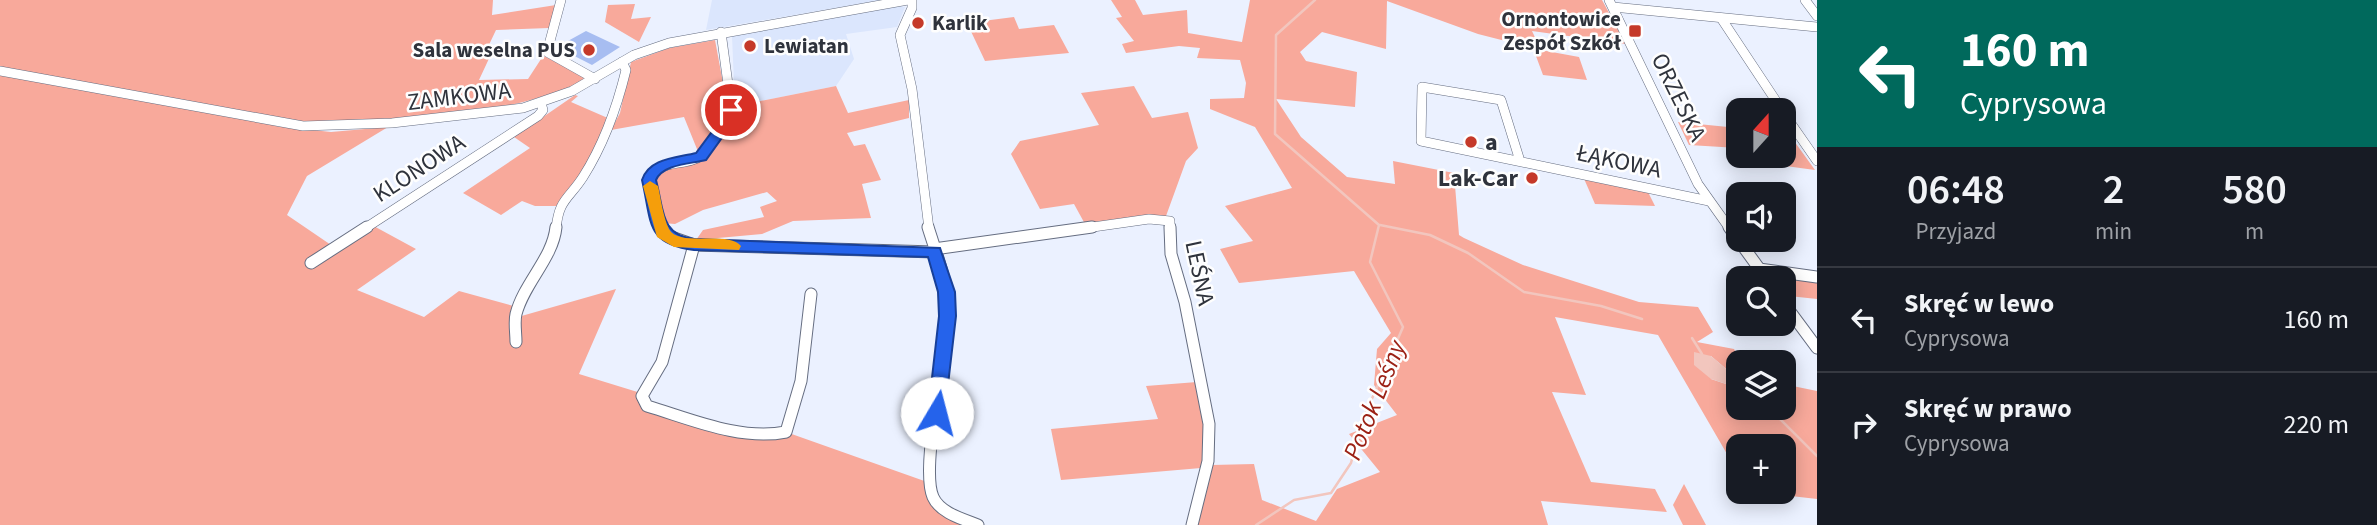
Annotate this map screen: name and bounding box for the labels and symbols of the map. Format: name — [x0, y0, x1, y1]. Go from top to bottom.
place label: Ornontowice Zespół Szkół — [1501, 4, 1621, 58]
place label: Karlik — [932, 8, 988, 38]
marker: Karlik — [910, 15, 926, 31]
marker: Ornontowice Zespół Szkół — [1627, 23, 1643, 39]
place label: Lewiatan — [764, 31, 849, 61]
place label: Sala weselna PUS — [413, 35, 575, 65]
marker: Lewiatan — [742, 38, 758, 54]
marker: Sala weselna PUS — [581, 42, 597, 58]
street label: ORZESKA — [1642, 47, 1715, 147]
street label: ZAMKOWA — [405, 73, 513, 120]
pin — [701, 80, 761, 140]
north arrow — [1726, 98, 1796, 168]
street label: KLONOWA — [366, 125, 472, 211]
place label: a — [1485, 125, 1498, 160]
marker: a — [1463, 134, 1479, 150]
street label: ŁĄKOWA — [1572, 135, 1665, 188]
place label: Lak-Car — [1438, 161, 1518, 196]
marker: Lak-Car — [1524, 170, 1540, 186]
street label: LEŚNA — [1176, 237, 1223, 309]
water label: Potok Leśny — [1334, 334, 1416, 466]
position arrow — [900, 376, 974, 450]

